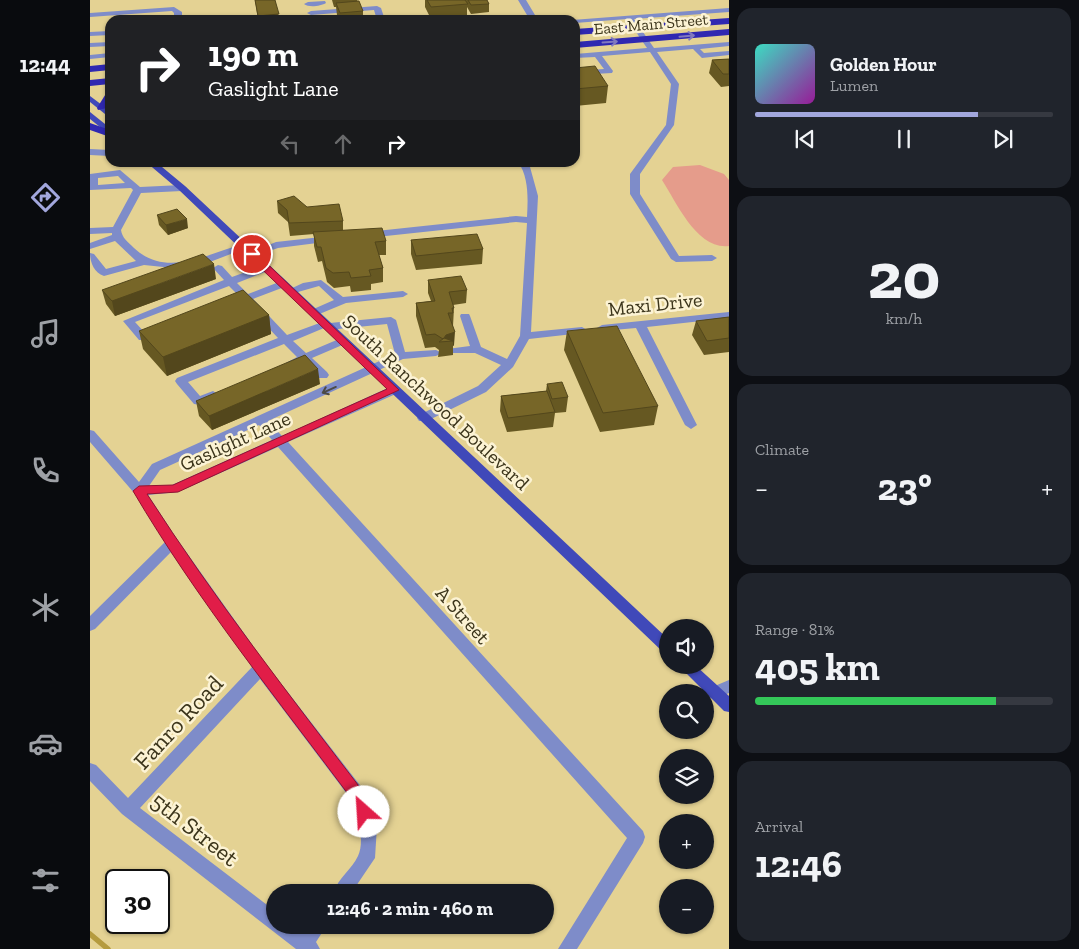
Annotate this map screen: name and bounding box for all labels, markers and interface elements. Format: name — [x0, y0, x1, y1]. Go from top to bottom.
street label: East Main Street — [593, 10, 709, 38]
one-way arrow — [678, 31, 694, 41]
text: 190 m — [208, 33, 298, 75]
icon: right — [125, 35, 190, 100]
one-way arrow — [601, 37, 617, 47]
text: 12:44 — [19, 51, 71, 78]
text: Golden Hour — [830, 53, 937, 76]
text: Gaslight Lane — [208, 75, 339, 102]
text: Lumen — [830, 76, 878, 95]
icon: previous — [791, 125, 819, 153]
icon: pause — [890, 125, 918, 153]
icon: next — [989, 125, 1017, 153]
icon: left — [276, 130, 304, 158]
icon: ahead — [329, 130, 357, 158]
icon: right — [382, 130, 410, 158]
icon: directions — [28, 180, 63, 215]
pin — [231, 233, 273, 275]
text: 20 — [868, 237, 940, 315]
icon: arrive — [238, 240, 266, 268]
street label: Maxi Drive — [607, 287, 703, 321]
street label: South Ranchwood Boulevard — [338, 309, 534, 495]
text: km/h — [886, 309, 922, 328]
icon: music — [28, 316, 63, 351]
one-way arrow — [322, 385, 337, 395]
street label: Gaslight Lane — [176, 406, 294, 476]
text: Climate — [755, 440, 809, 459]
icon: phone — [28, 453, 63, 488]
text: 23° — [877, 464, 932, 510]
text: − — [755, 472, 768, 505]
text: + — [1041, 472, 1053, 505]
street label: A Street — [431, 581, 496, 649]
icon: climate — [28, 590, 63, 625]
map controls — [659, 619, 714, 934]
button: sound — [659, 619, 714, 674]
text: Range · 81% — [755, 620, 835, 639]
text: 405 km — [755, 644, 880, 690]
street label: Fanro Road — [127, 669, 229, 775]
button: search — [659, 684, 714, 739]
icon: car — [28, 726, 63, 761]
button: layers — [659, 749, 714, 804]
position arrow — [337, 785, 389, 837]
street label: 5th Street — [145, 786, 245, 872]
button: + — [659, 814, 714, 869]
text: Arrival — [755, 817, 803, 836]
text: 12:46 — [755, 841, 842, 887]
icon: filters — [28, 863, 63, 898]
speed limit sign: 30 — [105, 869, 170, 934]
button: − — [659, 879, 714, 934]
text: 12:46 · 2 min · 460 m — [327, 897, 493, 920]

